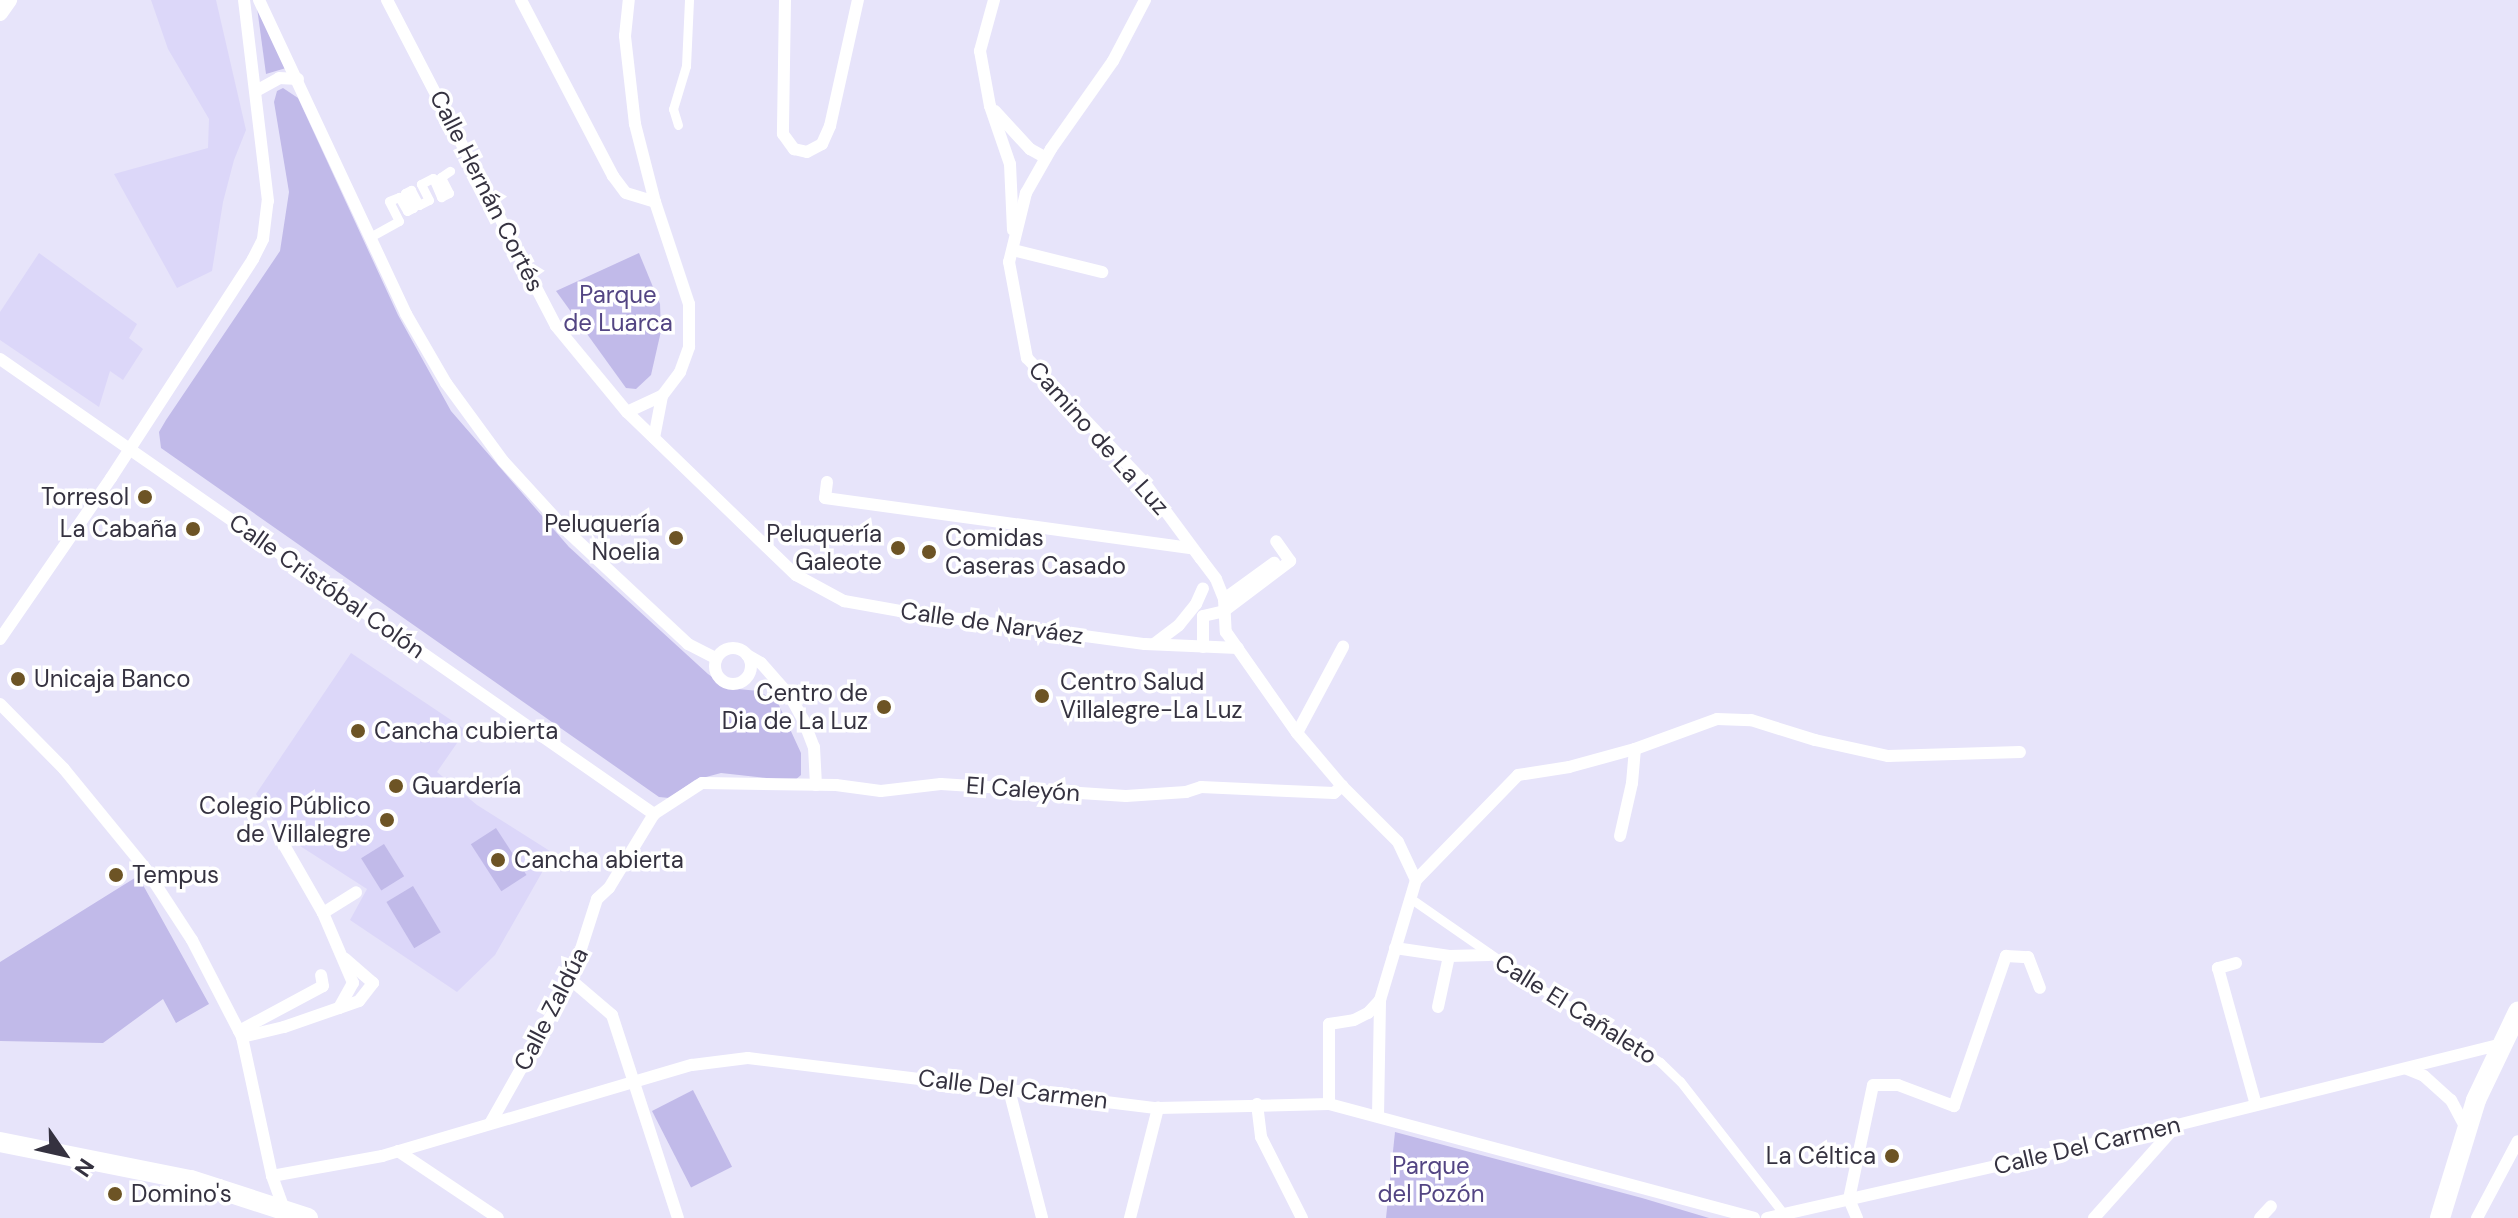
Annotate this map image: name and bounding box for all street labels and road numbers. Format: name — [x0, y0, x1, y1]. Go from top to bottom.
street label: Calle Hernán Cortés — [424, 86, 550, 296]
street label: Camino de La Luz — [1023, 355, 1175, 521]
street label: Calle Cristóbal Colón — [224, 508, 430, 664]
street label: Calle de Narváez — [899, 596, 1085, 650]
street label: El Caleyón — [965, 771, 1081, 807]
street label: Calle Zaldúa — [508, 943, 594, 1075]
street label: Calle El Cañaleto — [1490, 948, 1662, 1070]
street label: Calle Del Carmen — [917, 1063, 1109, 1115]
street label: Calle Del Carmen — [1991, 1110, 2183, 1180]

